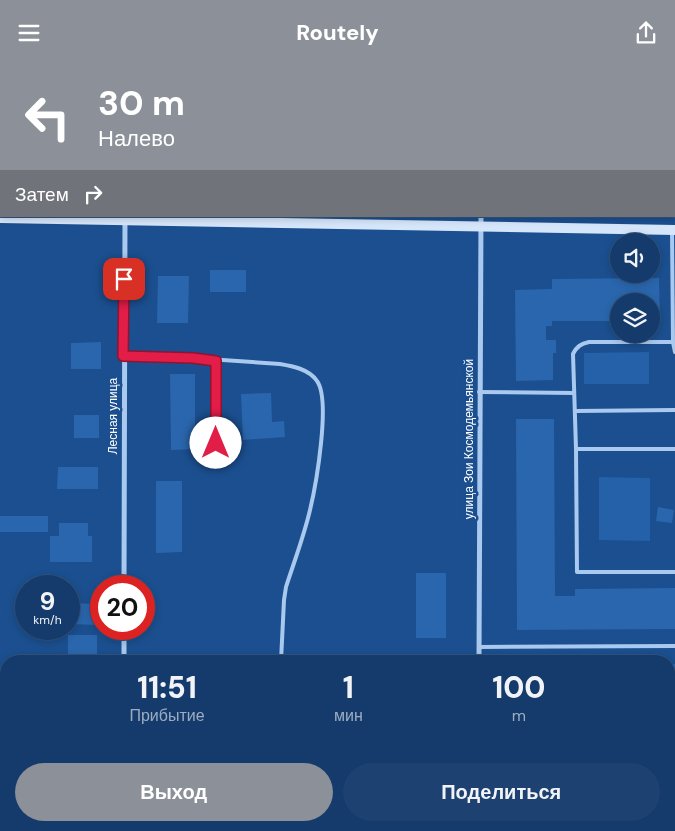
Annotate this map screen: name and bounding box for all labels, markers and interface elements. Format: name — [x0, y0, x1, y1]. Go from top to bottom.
text: Routely — [296, 18, 379, 47]
icon: menu — [15, 19, 43, 47]
icon: share — [632, 19, 660, 47]
text: 30 m — [98, 80, 185, 126]
icon: left — [15, 85, 80, 150]
text: Налево — [98, 124, 175, 153]
icon: right — [79, 180, 107, 208]
text: Затем — [15, 182, 69, 207]
map controls — [610, 233, 660, 343]
button: sound — [610, 233, 660, 283]
pin — [103, 258, 145, 300]
icon: arrive — [110, 265, 138, 293]
button: layers — [610, 293, 660, 343]
street label: улица Зои Космодемьянской — [461, 359, 477, 519]
street label: Лесная улица — [105, 377, 121, 454]
position arrow — [189, 416, 241, 468]
speed limit sign: 20 — [90, 575, 155, 640]
text: 9 — [40, 585, 55, 618]
text: km/h — [33, 612, 62, 628]
text: 11:51 — [137, 668, 197, 707]
text: 1 — [343, 668, 354, 707]
text: 100 — [492, 668, 546, 707]
text: Прибытие — [129, 705, 205, 726]
text: мин — [334, 705, 363, 726]
text: m — [512, 705, 526, 726]
button: Выход — [15, 763, 333, 821]
button: Поделиться — [343, 763, 660, 821]

